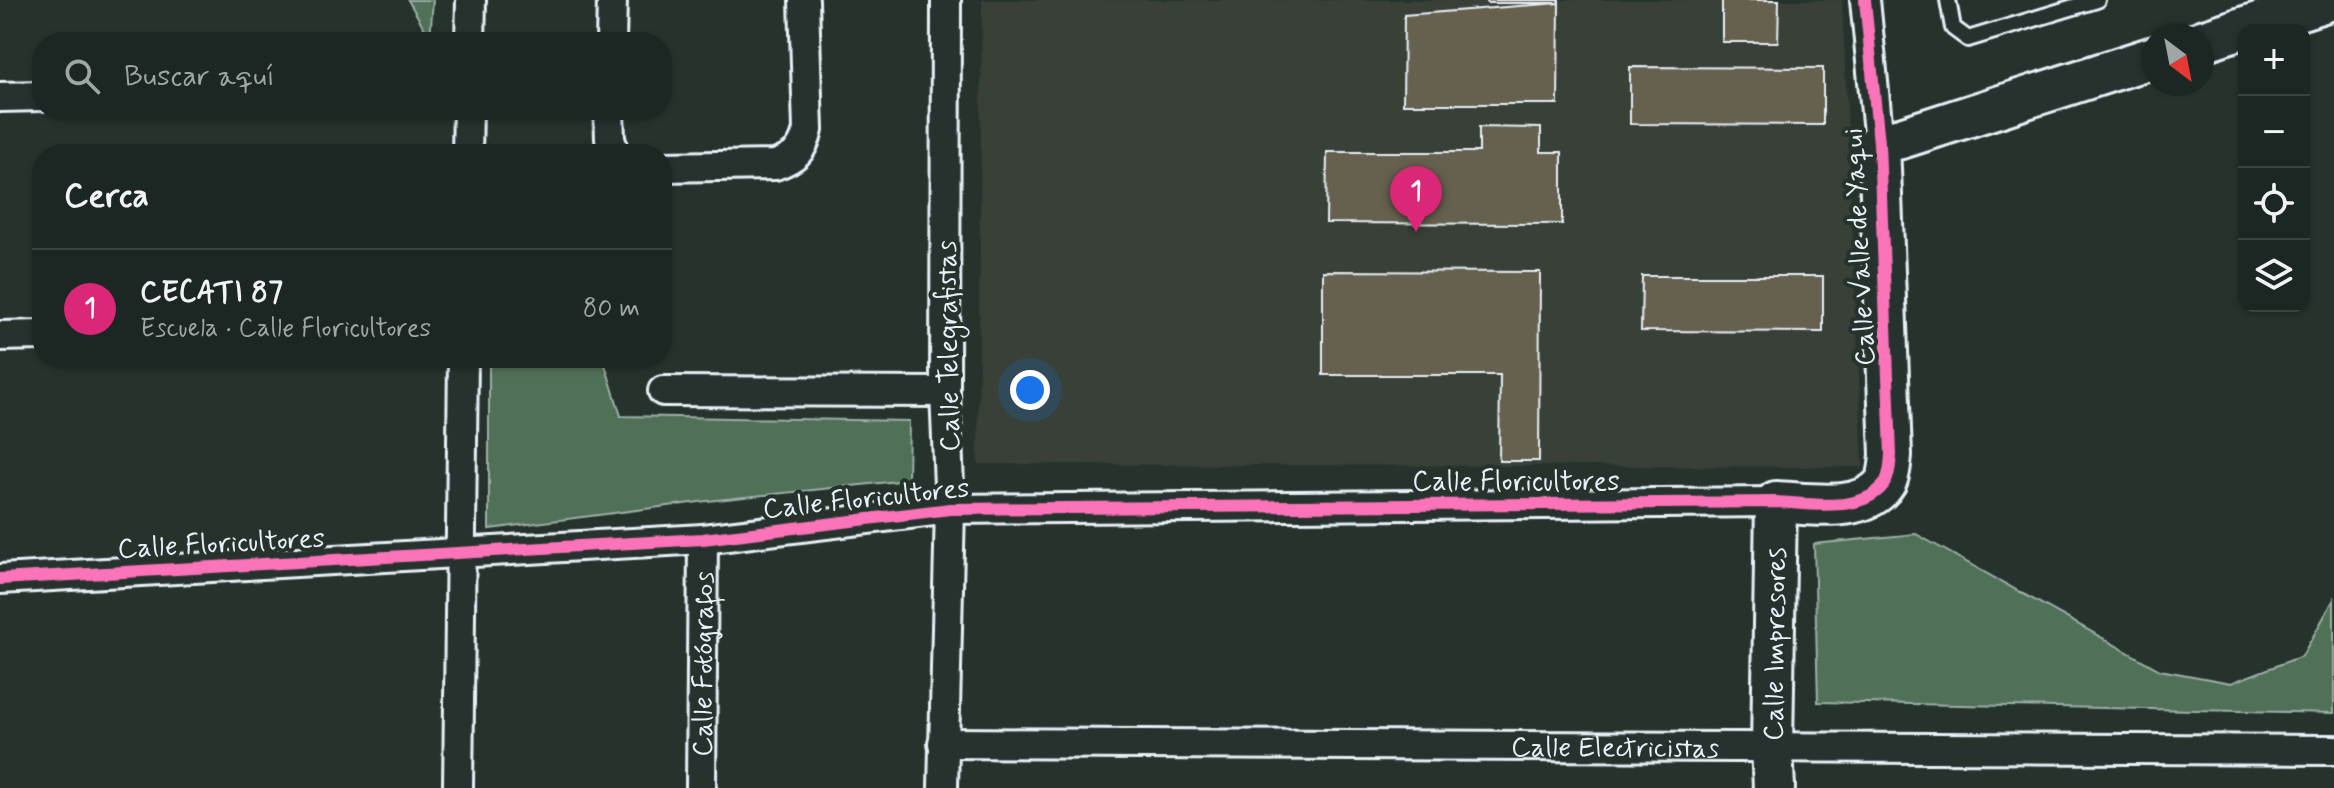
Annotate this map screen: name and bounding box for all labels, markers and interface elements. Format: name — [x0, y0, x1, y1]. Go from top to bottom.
north arrow — [2142, 24, 2214, 96]
map controls — [2238, 24, 2310, 312]
button: + — [2238, 24, 2310, 96]
search box — [32, 32, 672, 120]
icon: search — [60, 54, 104, 98]
text: Buscar aquí — [124, 57, 275, 96]
button: − — [2238, 96, 2310, 168]
street label: Calle Valle de Yaqui — [1836, 127, 1885, 367]
pin: 1 — [1390, 166, 1442, 232]
button: locate — [2238, 168, 2310, 240]
text: Cerca — [64, 174, 149, 219]
street label: Calle Telegrafistas — [929, 240, 972, 452]
button: layers — [2238, 240, 2310, 312]
text: CECATI 87 — [140, 273, 283, 312]
text: 1 — [84, 292, 96, 326]
text: 80 m — [583, 292, 640, 326]
text: Escuela · Calle Floricultores — [140, 312, 431, 346]
your location — [1010, 370, 1050, 410]
street label: Calle Floricultores — [1412, 464, 1620, 501]
street label: Calle Floricultores — [761, 470, 971, 529]
street label: Calle Floricultores — [117, 521, 326, 568]
street label: Calle Impresores — [1756, 547, 1796, 741]
street label: Calle Fotógrafos — [685, 571, 726, 757]
street label: Calle Electricistas — [1511, 730, 1719, 768]

